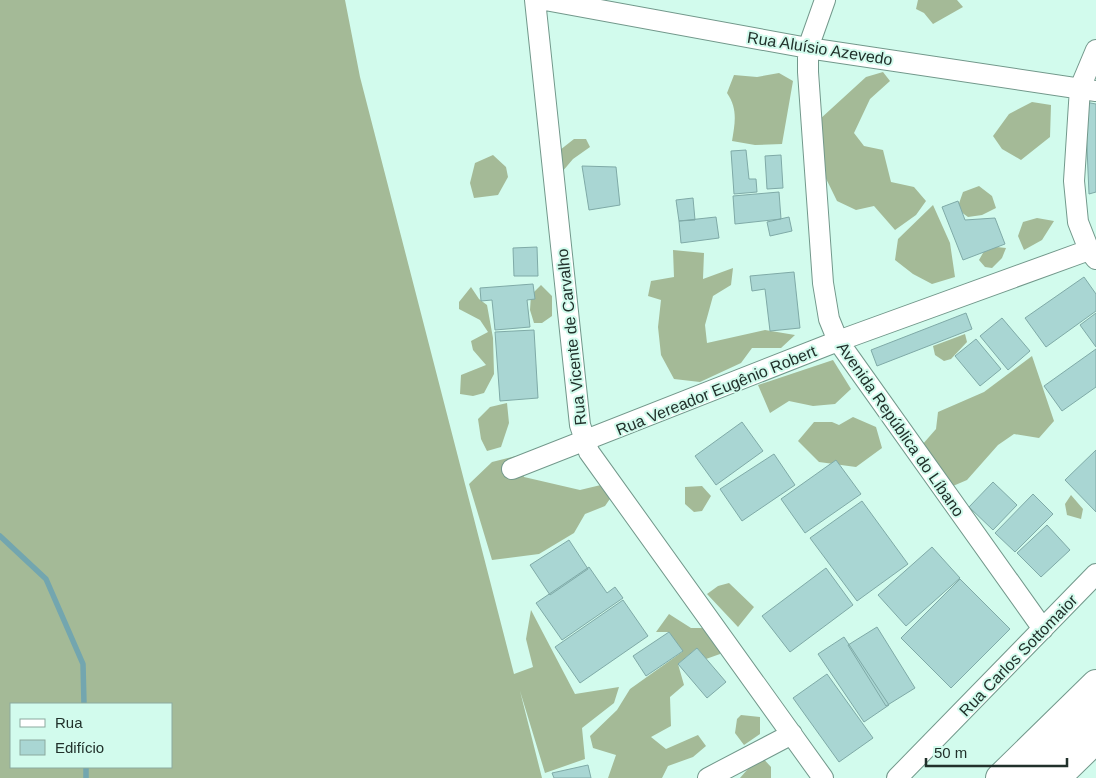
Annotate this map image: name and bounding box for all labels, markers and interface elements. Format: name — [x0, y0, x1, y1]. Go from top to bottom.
street label: Rua Aluísio Azevedo — [746, 29, 894, 68]
street label: Rua Vicente de Carvalho — [554, 248, 589, 426]
street label: Avenida República do Líbano — [834, 339, 967, 520]
street label: Rua Vereador Eugênio Robert — [614, 342, 819, 438]
street label: Rua Carlos Sottomaior — [956, 591, 1081, 719]
legend — [10, 703, 172, 768]
text: Rua — [55, 714, 83, 731]
scale bar — [926, 736, 1067, 768]
text: Edifício — [55, 739, 104, 756]
text: 50 m — [934, 744, 967, 761]

